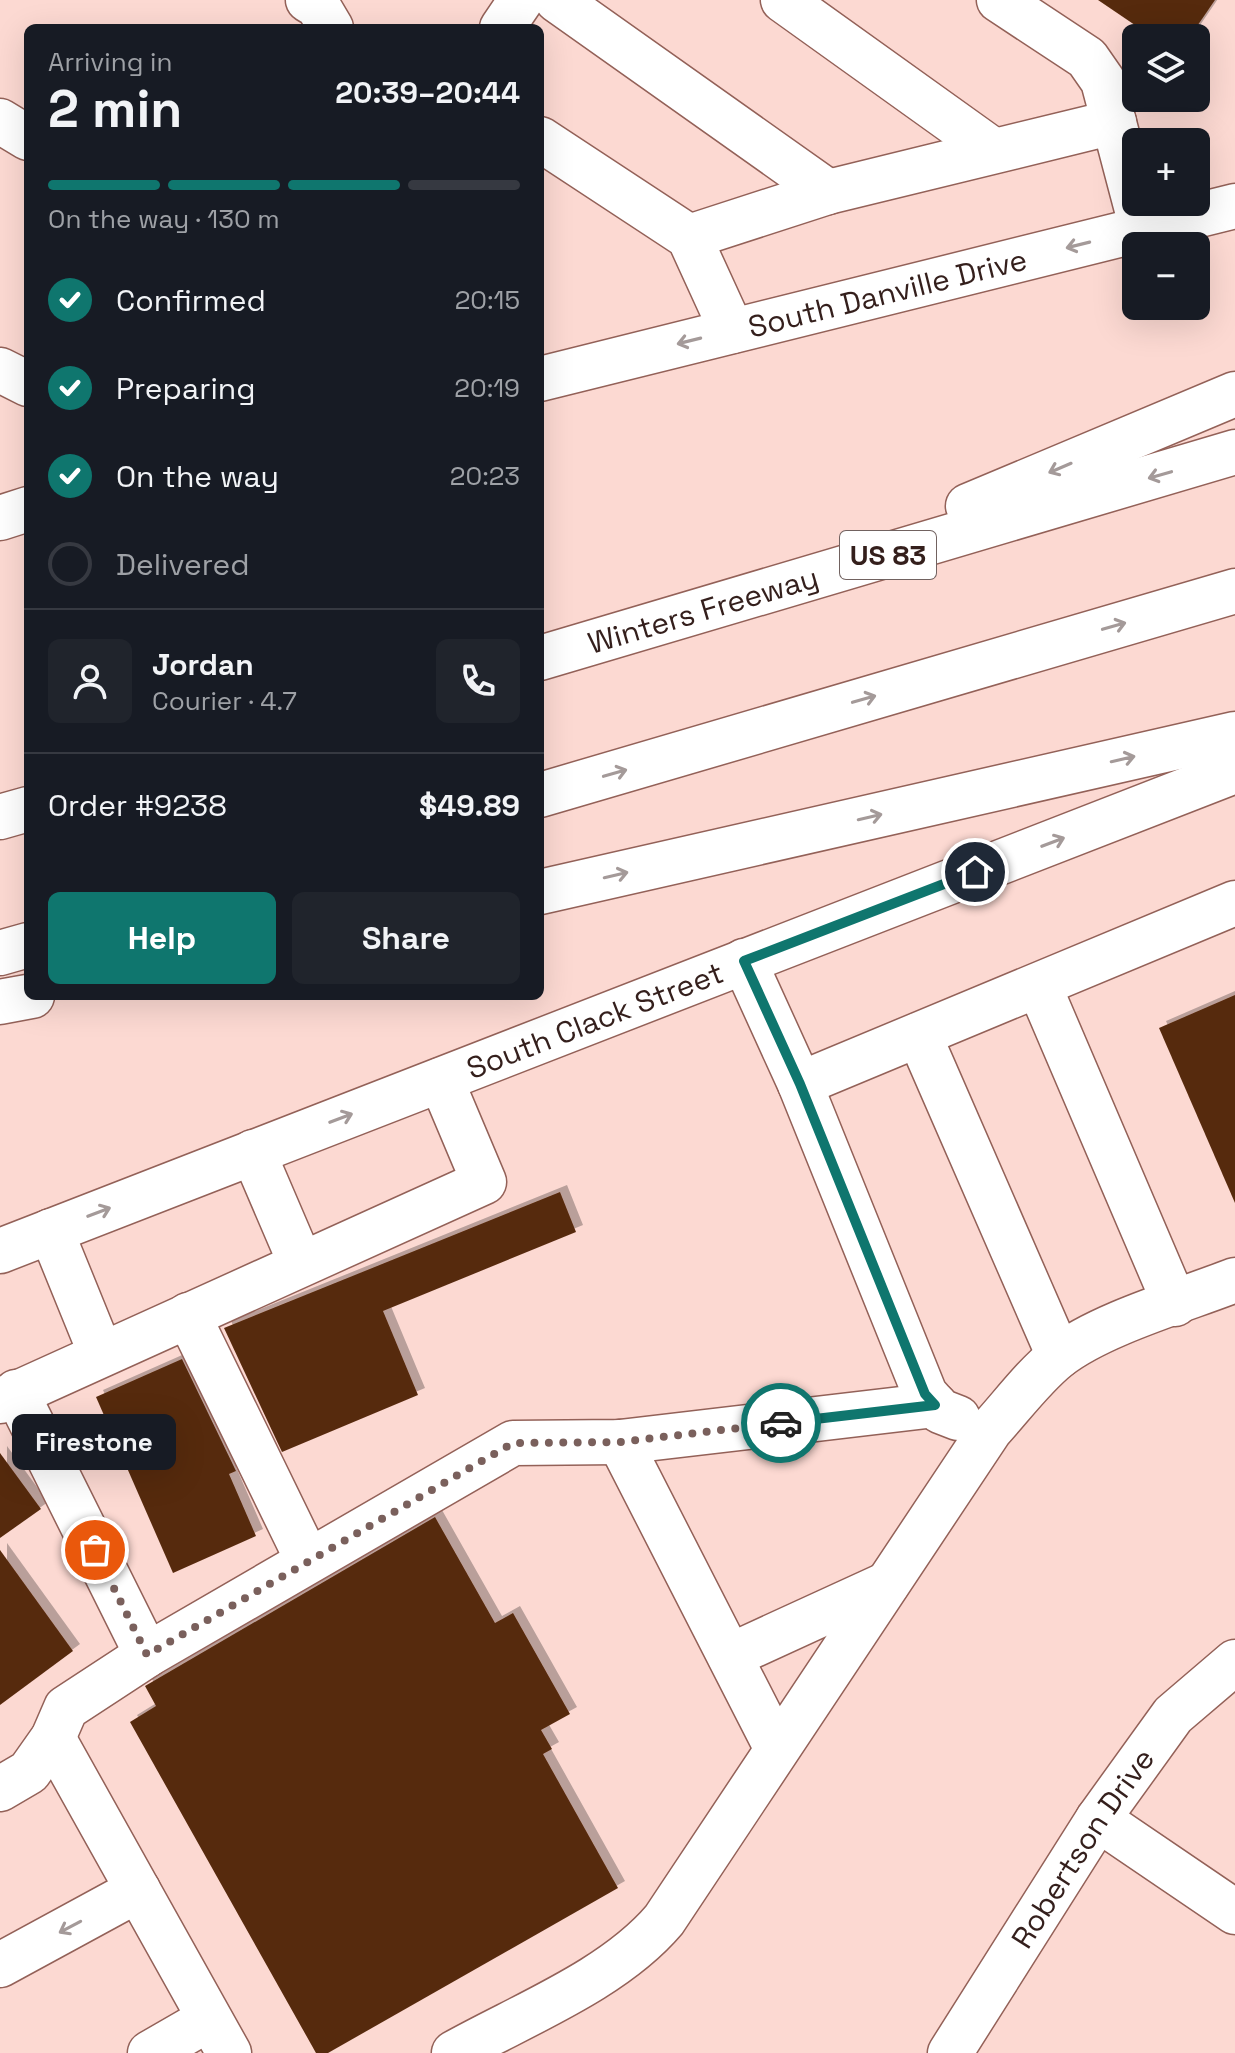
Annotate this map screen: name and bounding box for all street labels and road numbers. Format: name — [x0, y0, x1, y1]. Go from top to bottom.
street label: South Danville Drive — [744, 239, 1031, 346]
road number: US 83 — [840, 531, 936, 579]
street label: Winters Freeway — [583, 557, 823, 662]
street label: South Clack Street — [461, 952, 729, 1087]
street label: Robertson Drive — [1002, 1740, 1162, 1955]

